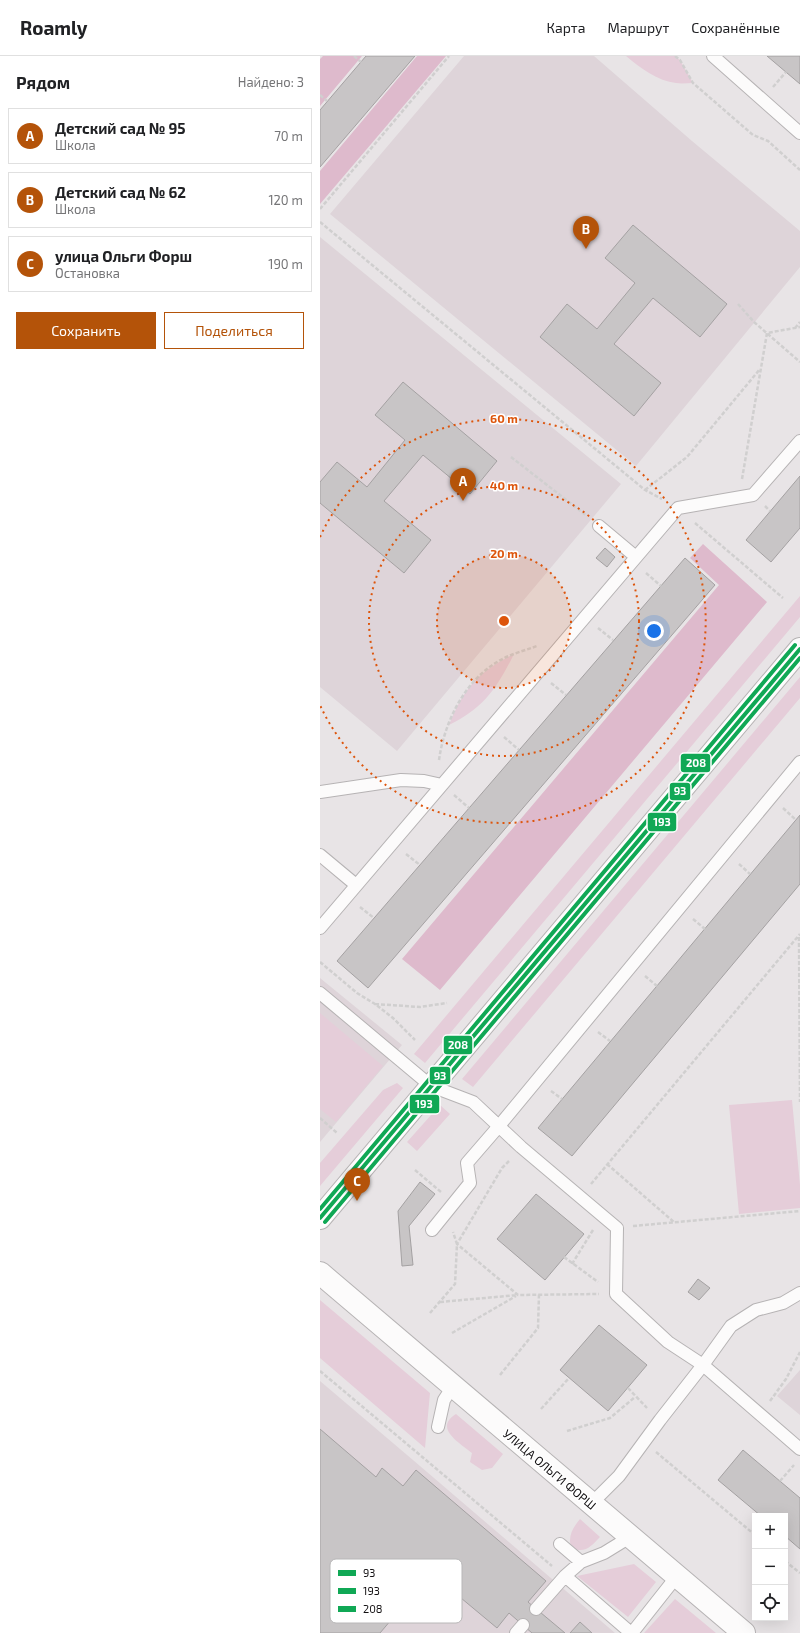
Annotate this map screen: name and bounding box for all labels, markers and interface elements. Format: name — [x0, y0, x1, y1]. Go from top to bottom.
text: Roamly — [20, 16, 87, 39]
text: Карта — [547, 19, 585, 36]
text: Маршрут — [607, 19, 669, 36]
text: Сохранённые — [691, 19, 780, 36]
text: Рядом — [16, 72, 70, 92]
text: Найдено: 3 — [238, 74, 304, 90]
text: Детский сад № 95 — [55, 119, 186, 137]
text: A — [26, 128, 34, 144]
text: 70 m — [274, 128, 303, 144]
text: Школа — [55, 137, 96, 153]
text: Детский сад № 62 — [55, 183, 186, 201]
text: B — [26, 192, 34, 208]
text: 120 m — [268, 192, 303, 208]
text: Школа — [55, 201, 96, 217]
pin: B — [573, 216, 599, 249]
text: улица Ольги Форш — [55, 247, 192, 265]
text: C — [26, 256, 34, 272]
text: 190 m — [268, 256, 303, 272]
text: Остановка — [55, 265, 120, 281]
button: Сохранить — [16, 312, 156, 349]
button: Поделиться — [164, 312, 304, 349]
text: 60 m — [490, 411, 518, 425]
pin: A — [450, 468, 476, 501]
text: 40 m — [490, 478, 518, 492]
text: 20 m — [490, 546, 518, 560]
centre of rings — [497, 614, 511, 628]
your location — [644, 621, 664, 641]
line badge: 208 — [680, 753, 711, 773]
text: 208 — [686, 756, 706, 769]
line badge: 93 — [669, 782, 691, 801]
text: 93 — [674, 784, 686, 797]
line badge: 193 — [647, 812, 677, 832]
text: 193 — [653, 815, 671, 828]
line badge: 208 — [443, 1035, 473, 1055]
text: 208 — [448, 1038, 468, 1051]
line badge: 93 — [429, 1066, 451, 1085]
text: 93 — [434, 1069, 446, 1082]
line badge: 193 — [409, 1094, 440, 1114]
text: 193 — [415, 1097, 433, 1110]
pin: C — [344, 1168, 370, 1201]
street label: УЛИЦА ОЛЬГИ ФОРШ — [501, 1426, 599, 1512]
map controls — [752, 1513, 788, 1621]
button: + — [752, 1513, 788, 1549]
button: − — [752, 1549, 788, 1585]
legend — [330, 1559, 462, 1623]
text: 93 — [363, 1566, 375, 1579]
text: 193 — [363, 1584, 380, 1597]
button: locate — [752, 1585, 788, 1621]
text: 208 — [363, 1602, 383, 1615]

